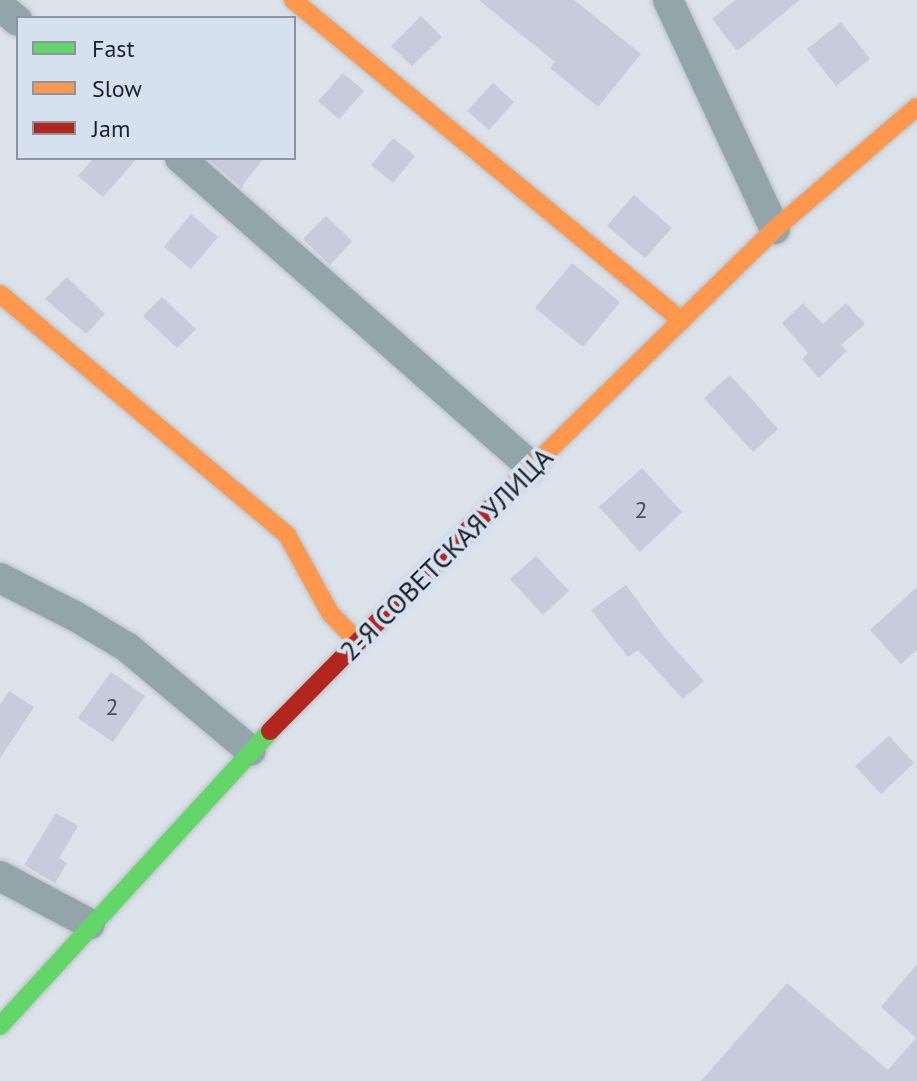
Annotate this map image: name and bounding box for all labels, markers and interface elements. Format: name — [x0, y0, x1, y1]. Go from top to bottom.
legend — [16, 16, 296, 160]
text: Fast — [92, 33, 135, 64]
text: Slow — [92, 73, 142, 104]
text: Jam — [92, 113, 130, 144]
street label: 2-Я СОВЕТСКАЯ УЛИЦА — [332, 440, 560, 668]
house number: 2 — [634, 496, 648, 524]
house number: 2 — [105, 693, 119, 721]

